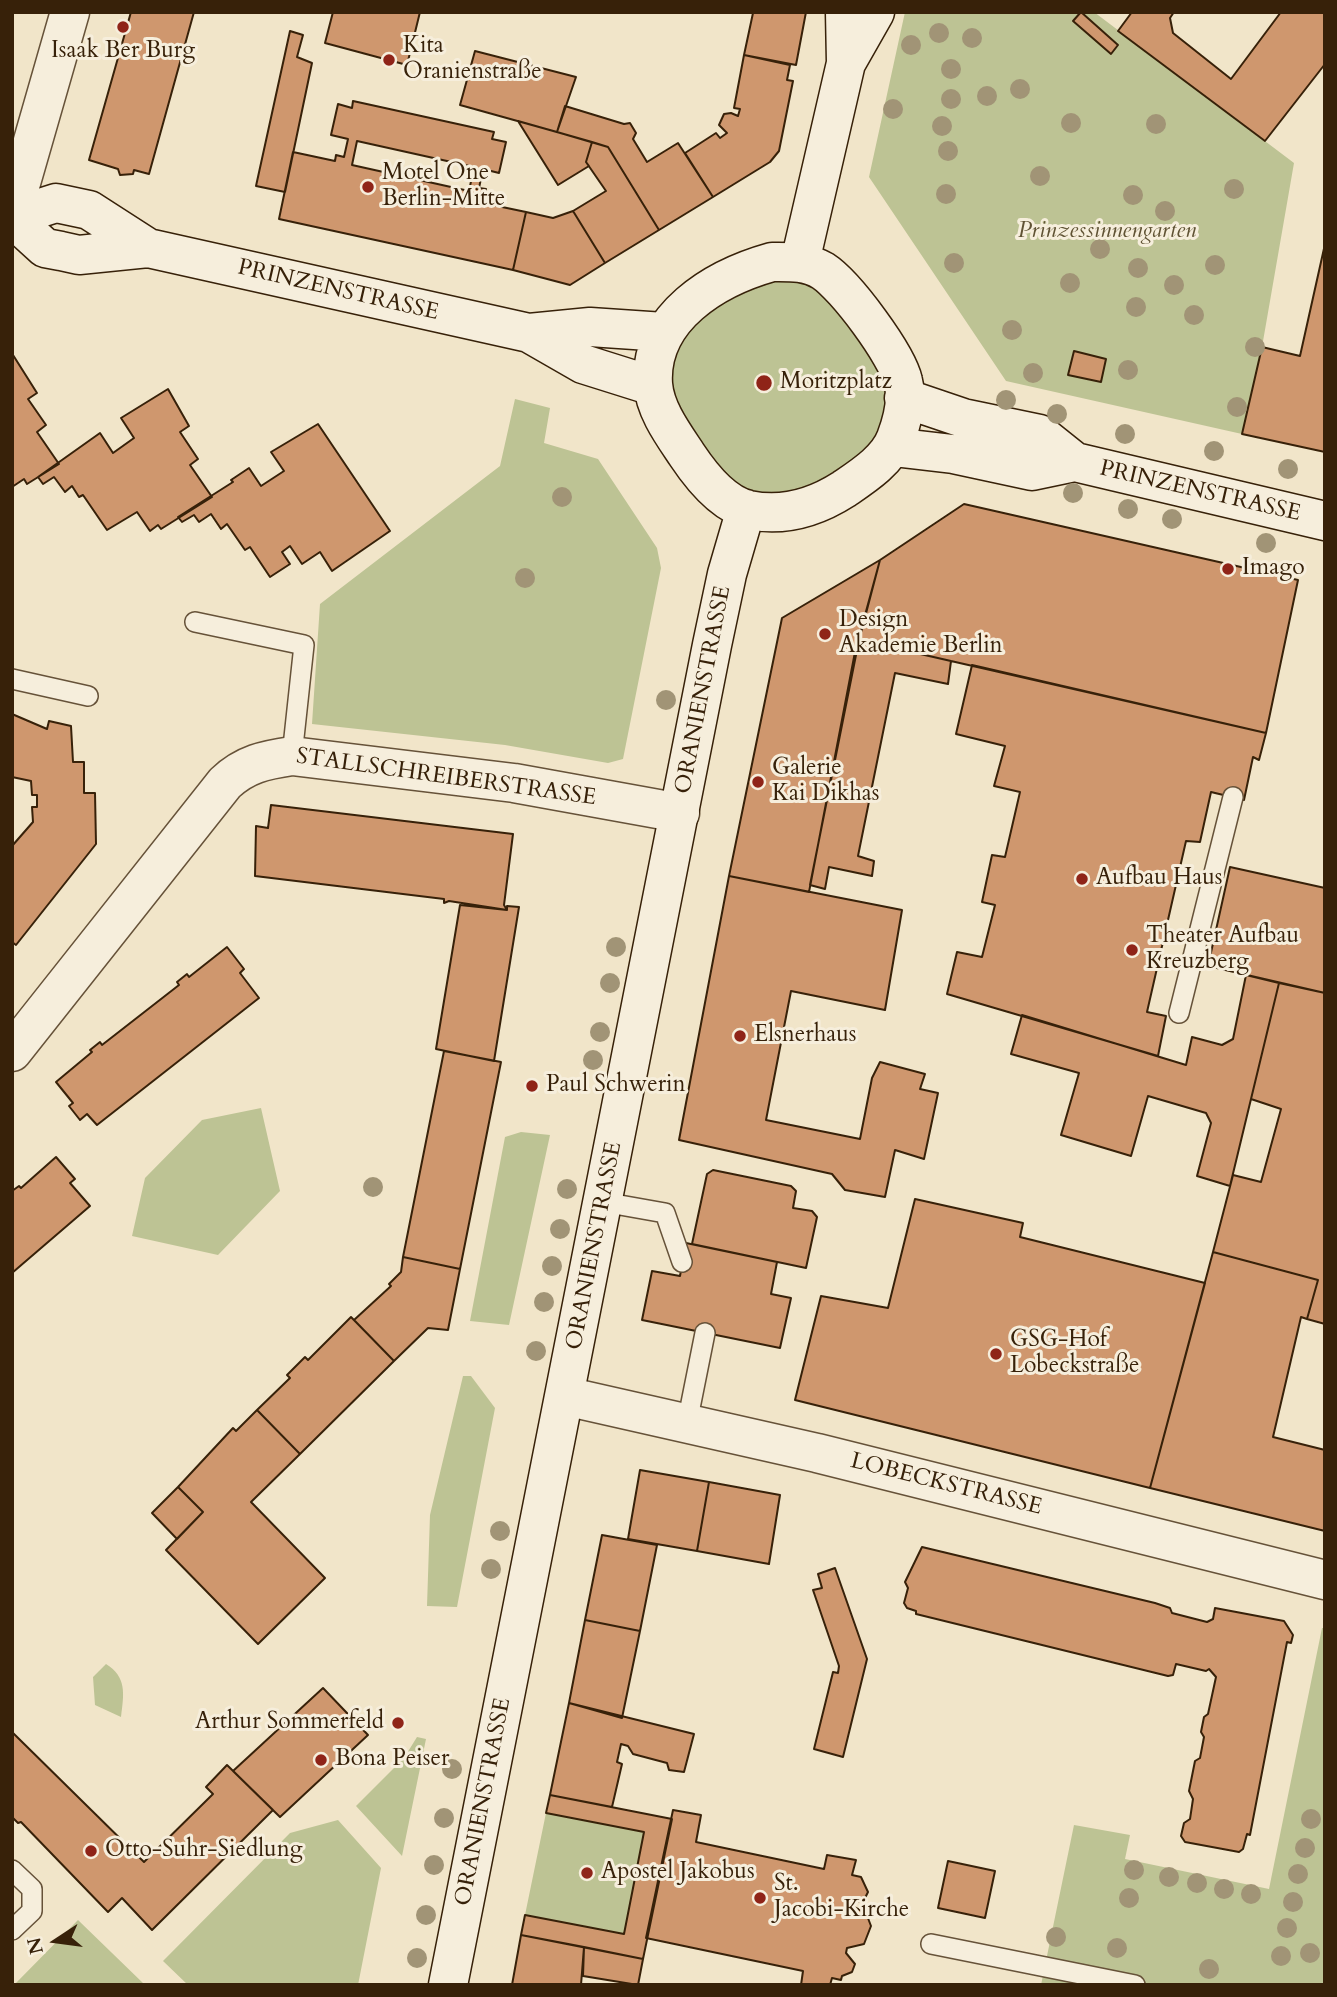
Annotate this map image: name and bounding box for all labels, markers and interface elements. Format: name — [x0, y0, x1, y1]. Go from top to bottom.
marker: Isaak Ber Burg — [115, 19, 131, 35]
place label: Kita Oranienstraße — [403, 33, 542, 87]
place label: Isaak Ber Burg — [51, 38, 195, 66]
marker: Kita Oranienstraße — [381, 52, 397, 68]
place label: Motel One Berlin-Mitte — [382, 160, 505, 214]
marker: Motel One Berlin-Mitte — [360, 179, 376, 195]
park label: Prinzessinnengarten — [1018, 218, 1196, 246]
street label: PRINZENSTRASSE — [235, 254, 441, 328]
place label: Moritzplatz — [780, 369, 892, 397]
marker: Moritzplatz — [754, 373, 774, 393]
street label: PRINZENSTRASSE — [1097, 455, 1303, 529]
place label: Imago — [1242, 555, 1305, 583]
marker: Imago — [1220, 561, 1236, 577]
street label: ORANIENSTRASSE — [670, 584, 738, 796]
place label: Design Akademie Berlin — [839, 607, 1003, 661]
marker: Design Akademie Berlin — [817, 626, 833, 642]
street label: STALLSCHREIBERSTRASSE — [294, 743, 598, 813]
place label: Galerie Kai Dikhas — [772, 755, 879, 809]
marker: Galerie Kai Dikhas — [750, 774, 766, 790]
place label: Aufbau Haus — [1096, 865, 1223, 893]
marker: Aufbau Haus — [1074, 871, 1090, 887]
place label: Theater Aufbau Kreuzberg — [1146, 923, 1299, 977]
marker: Theater Aufbau Kreuzberg — [1124, 942, 1140, 958]
place label: Elsnerhaus — [754, 1022, 857, 1050]
marker: Elsnerhaus — [732, 1028, 748, 1044]
place label: Paul Schwerin — [546, 1072, 686, 1100]
marker: Paul Schwerin — [524, 1078, 540, 1094]
street label: ORANIENSTRASSE — [561, 1140, 629, 1352]
place label: GSG-Hof Lobeckstraße — [1010, 1327, 1139, 1381]
marker: GSG-Hof Lobeckstraße — [988, 1346, 1004, 1362]
street label: LOBECKSTRASSE — [847, 1448, 1045, 1522]
street label: ORANIENSTRASSE — [450, 1696, 518, 1908]
place label: Arthur Sommerfeld — [195, 1709, 384, 1737]
marker: Arthur Sommerfeld — [390, 1715, 406, 1731]
place label: Bona Peiser — [335, 1746, 449, 1774]
marker: Bona Peiser — [313, 1752, 329, 1768]
place label: Otto-Suhr-Siedlung — [105, 1837, 303, 1865]
marker: Otto-Suhr-Siedlung — [83, 1843, 99, 1859]
place label: Apostel Jakobus — [601, 1859, 755, 1887]
marker: Apostel Jakobus — [579, 1865, 595, 1881]
place label: St. Jacobi-Kirche — [774, 1871, 909, 1925]
marker: St. Jacobi-Kirche — [752, 1890, 768, 1906]
north arrow — [21, 1906, 91, 1976]
text: N — [21, 1935, 50, 1957]

